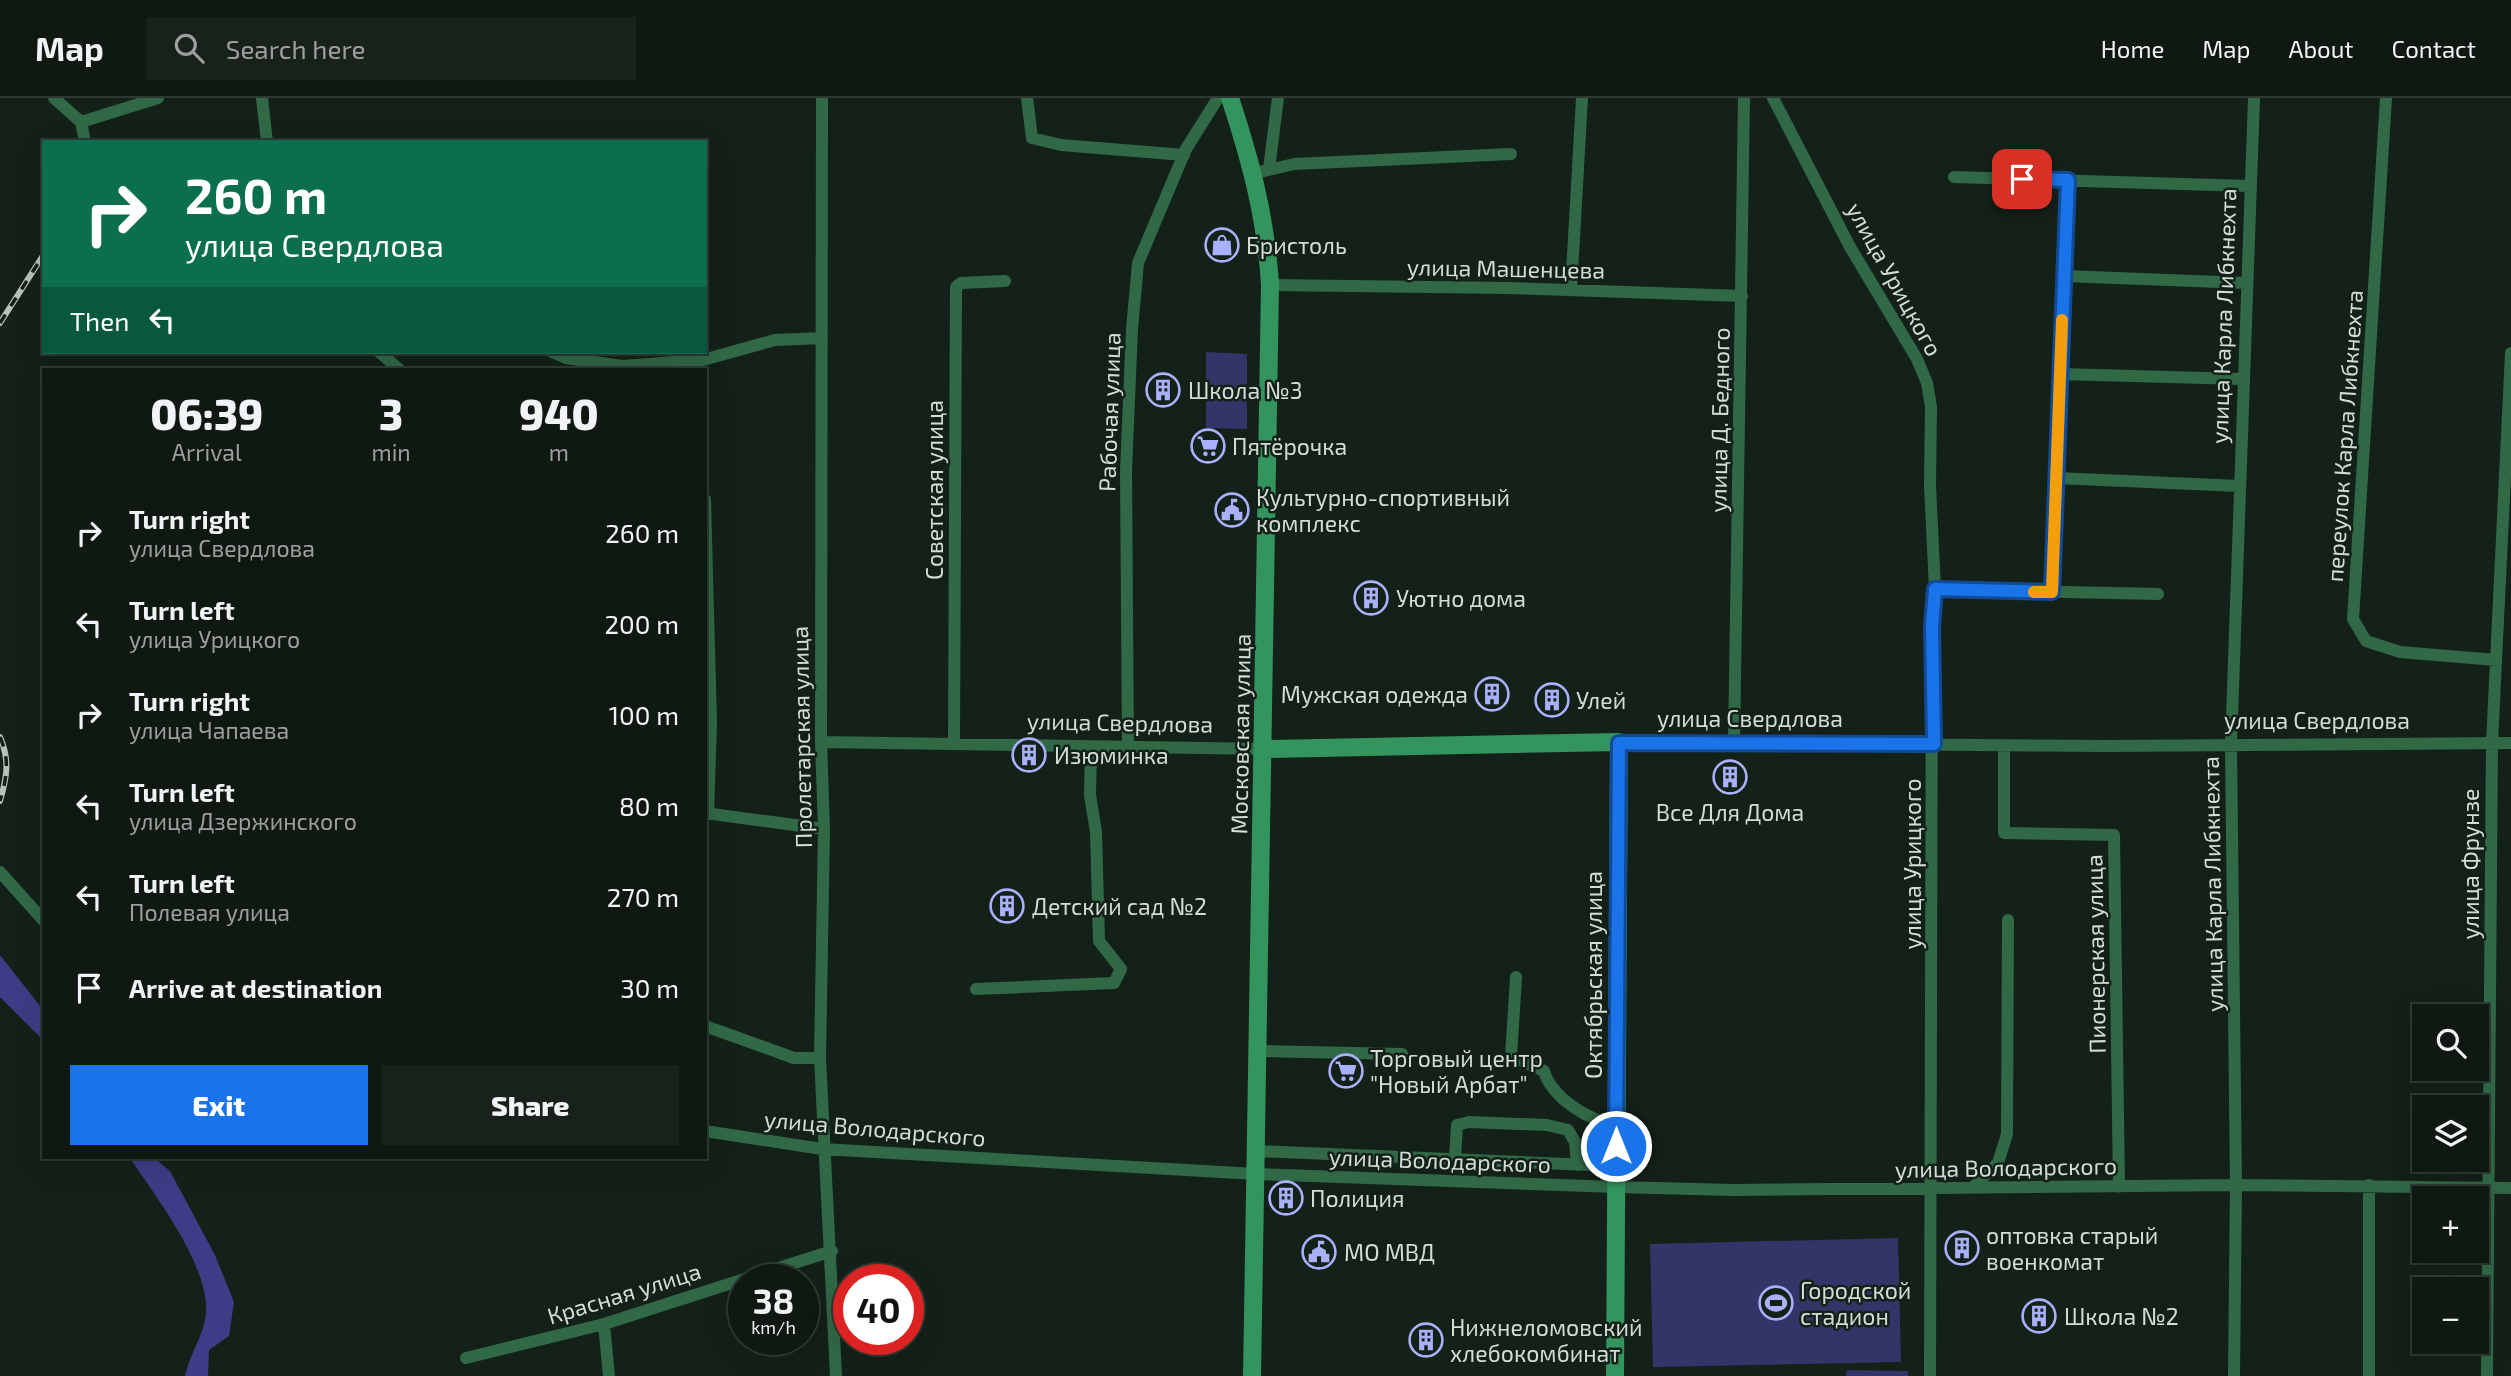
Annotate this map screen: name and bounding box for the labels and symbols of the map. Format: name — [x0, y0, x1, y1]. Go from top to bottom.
pin — [1992, 149, 2052, 209]
street label: улица Карла Либкнехта — [2205, 188, 2242, 444]
street label: улица Урицкого — [1840, 197, 1949, 361]
shop icon: Бристоль — [1203, 226, 1241, 264]
place label: Бристоль — [1246, 231, 1347, 259]
street label: улица Машенцева — [1407, 252, 1605, 285]
street label: переулок Карла Либкнехта — [2320, 289, 2369, 583]
street label: улица Д. Бедного — [1703, 327, 1736, 513]
street label: Рабочая улица — [1092, 332, 1127, 492]
building icon: Школа №3 — [1144, 371, 1182, 409]
place label: Школа №3 — [1188, 376, 1303, 404]
street label: Советская улица — [920, 400, 949, 580]
supermarket icon: Пятёрочка — [1189, 427, 1227, 465]
place label: Пятёрочка — [1232, 432, 1347, 460]
place label: Культурно-спортивный комплекс — [1256, 483, 1510, 537]
public building icon: Культурно-спортивный комплекс — [1213, 491, 1251, 529]
building icon: Уютно дома — [1352, 579, 1390, 617]
place label: Уютно дома — [1396, 584, 1526, 612]
street label: Пролетарская улица — [785, 626, 818, 848]
street label: Московская улица — [1224, 633, 1257, 835]
building icon: Мужская одежда — [1473, 675, 1511, 713]
place label: Мужская одежда — [1281, 680, 1468, 709]
building icon: Улей — [1533, 681, 1571, 719]
place label: Улей — [1576, 686, 1626, 714]
street label: улица Свердлова — [1657, 704, 1843, 733]
street label: улица Свердлова — [1027, 706, 1213, 739]
street label: улица Свердлова — [2224, 706, 2410, 735]
building icon: Изюминка — [1010, 736, 1048, 774]
place label: Изюминка — [1054, 741, 1169, 769]
street label: улица Карла Либкнехта — [2196, 756, 2229, 1012]
building icon: Все Для Дома — [1711, 758, 1749, 796]
street label: улица Урицкого — [1898, 778, 1927, 950]
street label: улица Фрунзе — [2456, 789, 2485, 940]
place label: Все Для Дома — [1656, 798, 1804, 826]
street label: Пионерская улица — [2079, 854, 2112, 1054]
street label: Октябрьская улица — [1579, 871, 1608, 1079]
building icon: Детский сад №2 — [988, 887, 1026, 925]
place label: Детский сад №2 — [1032, 892, 1207, 920]
place label: Торговый центр "Новый Арбат" — [1370, 1044, 1543, 1098]
supermarket icon: Торговый центр "Новый Арбат" — [1327, 1052, 1365, 1090]
street label: улица Володарского — [763, 1104, 987, 1153]
position arrow — [1579, 1109, 1653, 1183]
street label: улица Володарского — [1328, 1142, 1552, 1179]
street label: улица Володарского — [1895, 1151, 2117, 1184]
building icon: Полиция — [1267, 1179, 1305, 1217]
place label: Полиция — [1310, 1184, 1404, 1212]
place label: оптовка старый военкомат — [1986, 1221, 2158, 1275]
building icon: оптовка старый военкомат — [1943, 1229, 1981, 1267]
public building icon: МО МВД — [1300, 1233, 1338, 1271]
place label: МО МВД — [1344, 1238, 1435, 1266]
street label: Красная улица — [544, 1256, 704, 1331]
speed limit sign: 40 — [833, 1264, 924, 1355]
place label: Городской стадион — [1800, 1276, 1911, 1330]
sports icon: Городской стадион — [1757, 1284, 1795, 1322]
building icon: Школа №2 — [2020, 1297, 2058, 1335]
place label: Школа №2 — [2064, 1302, 2179, 1330]
place label: Нижнеломовский хлебокомбинат — [1450, 1313, 1643, 1367]
building icon: Нижнеломовский хлебокомбинат — [1407, 1321, 1445, 1359]

